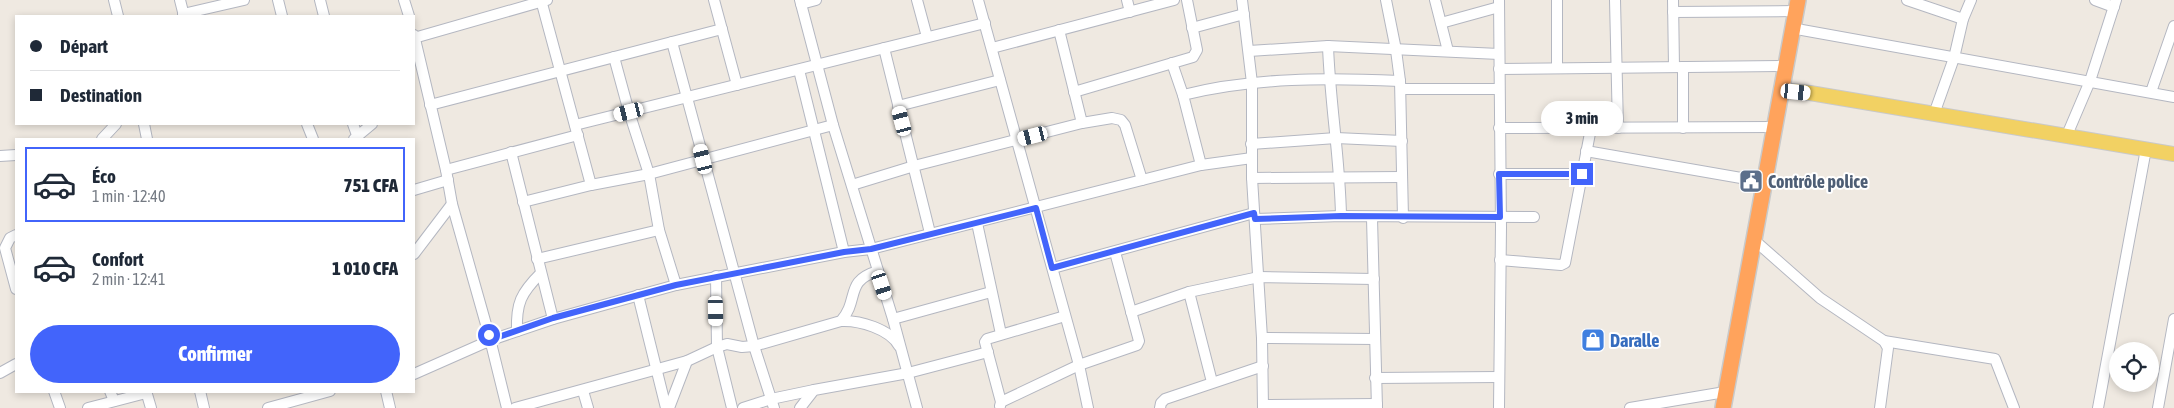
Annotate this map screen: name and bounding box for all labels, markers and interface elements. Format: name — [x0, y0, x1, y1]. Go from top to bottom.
text: Départ — [60, 35, 108, 57]
car — [1780, 83, 1811, 101]
text: Destination — [60, 84, 142, 106]
car — [612, 101, 645, 123]
callout: 3 min — [1541, 101, 1623, 136]
car — [890, 105, 913, 137]
text: 3 min — [1566, 109, 1598, 127]
car — [1016, 125, 1049, 147]
car — [692, 143, 713, 175]
icon: car — [32, 162, 77, 207]
route end — [1571, 163, 1593, 185]
text: Éco — [92, 165, 116, 187]
public building icon: Contrôle police — [1738, 168, 1764, 194]
place label: Contrôle police — [1768, 171, 1868, 192]
text: 751 CFA — [343, 174, 398, 196]
text: 1 min · 12:40 — [92, 187, 165, 205]
icon: car — [32, 245, 77, 290]
text: Confort — [92, 248, 144, 270]
text: 1 010 CFA — [332, 257, 398, 279]
car — [870, 268, 893, 302]
text: 2 min · 12:41 — [92, 270, 165, 288]
car — [708, 296, 723, 326]
route start — [478, 324, 500, 346]
button: Confirmer — [30, 325, 400, 383]
shop icon: Daralle — [1580, 327, 1606, 353]
place label: Daralle — [1610, 330, 1659, 351]
map controls — [2109, 342, 2159, 392]
button: locate — [2109, 342, 2159, 392]

